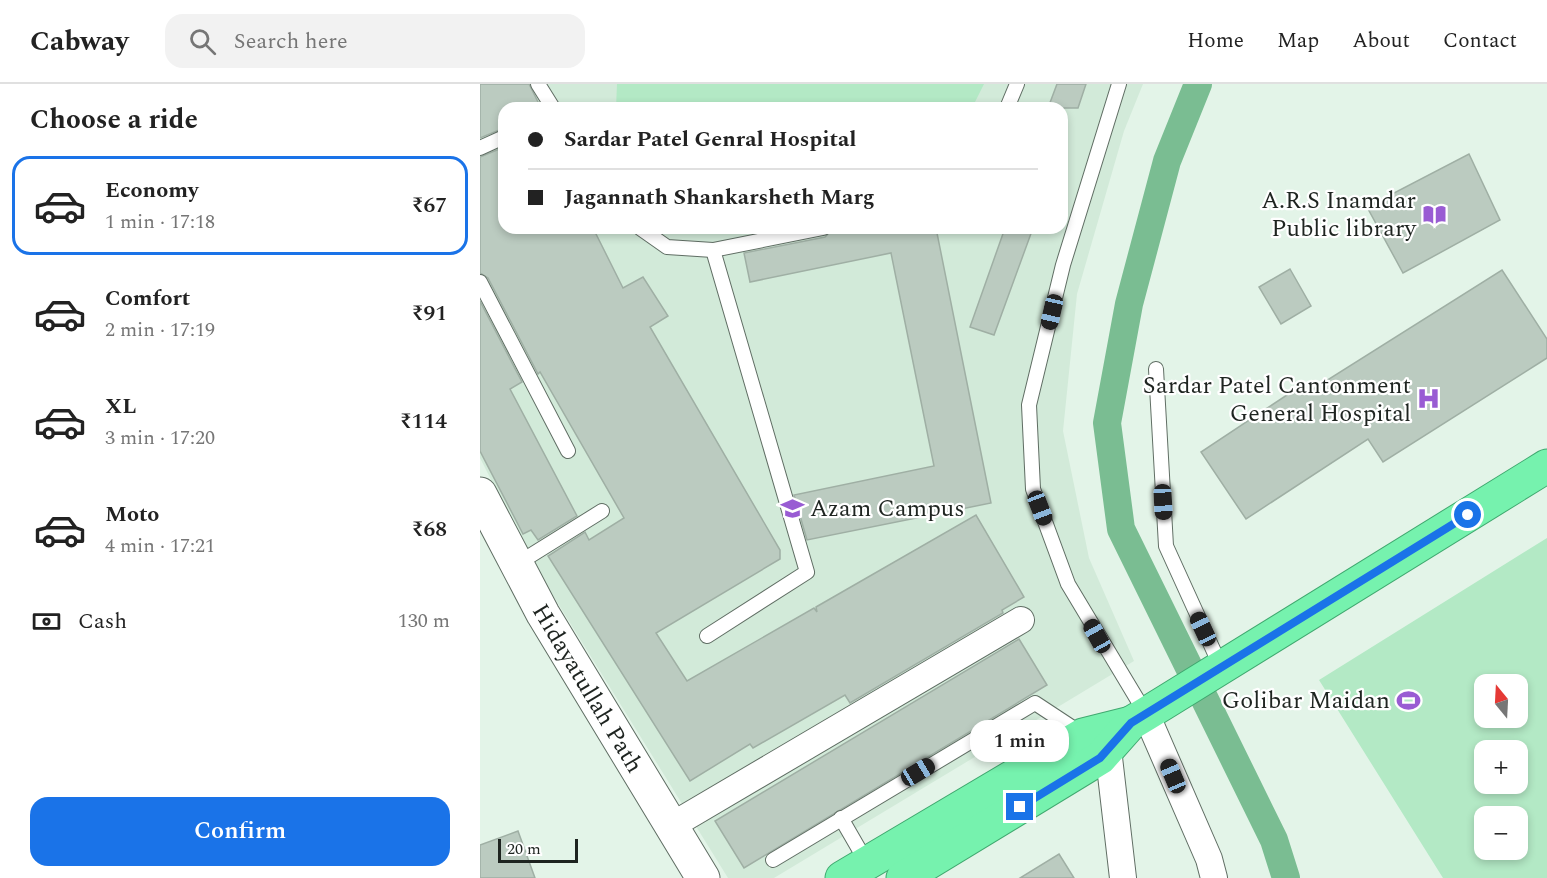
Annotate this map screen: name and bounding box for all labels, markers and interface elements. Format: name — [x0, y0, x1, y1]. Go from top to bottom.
search box — [165, 14, 585, 68]
text: Cabway — [30, 20, 129, 63]
icon: search — [186, 25, 219, 58]
text: Search here — [234, 25, 348, 58]
text: Home — [1187, 25, 1244, 57]
text: Map — [1277, 25, 1319, 57]
text: About — [1352, 25, 1410, 57]
text: Contact — [1443, 25, 1517, 57]
text: Choose a ride — [30, 99, 198, 141]
text: Sardar Patel Genral Hospital — [564, 123, 857, 156]
text: Economy — [105, 174, 198, 207]
icon: car — [33, 179, 87, 233]
text: Jagannath Shankarsheth Marg — [564, 181, 875, 214]
place label: A.R.S Inamdar Public library — [1261, 183, 1417, 247]
text: ₹67 — [412, 189, 447, 222]
library icon: A.R.S Inamdar Public library — [1421, 201, 1447, 227]
text: 1 min · 17:18 — [105, 207, 215, 237]
text: Comfort — [105, 282, 190, 315]
icon: car — [33, 287, 87, 341]
car — [1039, 292, 1065, 332]
text: ₹91 — [412, 297, 447, 330]
text: 2 min · 17:19 — [105, 315, 215, 345]
place label: Sardar Patel Cantonment General Hospital — [1143, 368, 1411, 432]
hospital icon: Sardar Patel Cantonment General Hospital — [1416, 386, 1442, 412]
text: XL — [105, 390, 136, 423]
icon: car — [33, 395, 87, 449]
text: ₹114 — [400, 405, 447, 438]
text: 3 min · 17:20 — [105, 423, 215, 453]
car — [1153, 484, 1173, 520]
car — [1025, 488, 1055, 528]
place label: Azam Campus — [810, 491, 965, 527]
school or university icon: Azam Campus — [779, 495, 805, 521]
text: Moto — [105, 498, 159, 531]
route start — [1454, 501, 1481, 528]
icon: car — [33, 503, 87, 557]
text: ₹68 — [412, 513, 447, 546]
text: 4 min · 17:21 — [105, 531, 215, 561]
street label: Hidayatullah Path — [522, 597, 652, 780]
icon: cash — [30, 605, 63, 638]
text: Cash — [78, 605, 127, 638]
text: 130 m — [398, 606, 450, 636]
car — [1187, 609, 1219, 649]
car — [1080, 616, 1114, 656]
north arrow — [1474, 674, 1528, 728]
map controls — [1474, 674, 1528, 860]
place label: Golibar Maidan — [1222, 683, 1390, 719]
sports icon: Golibar Maidan — [1395, 687, 1421, 713]
callout: 1 min — [970, 720, 1070, 762]
text: 1 min — [994, 726, 1045, 756]
button: + — [1474, 740, 1528, 794]
car — [898, 755, 938, 789]
car — [1158, 756, 1188, 796]
route end — [1006, 793, 1033, 820]
button: Confirm — [30, 797, 450, 866]
button: − — [1474, 806, 1528, 860]
scale bar — [498, 836, 578, 864]
text: 20 m — [507, 837, 541, 861]

